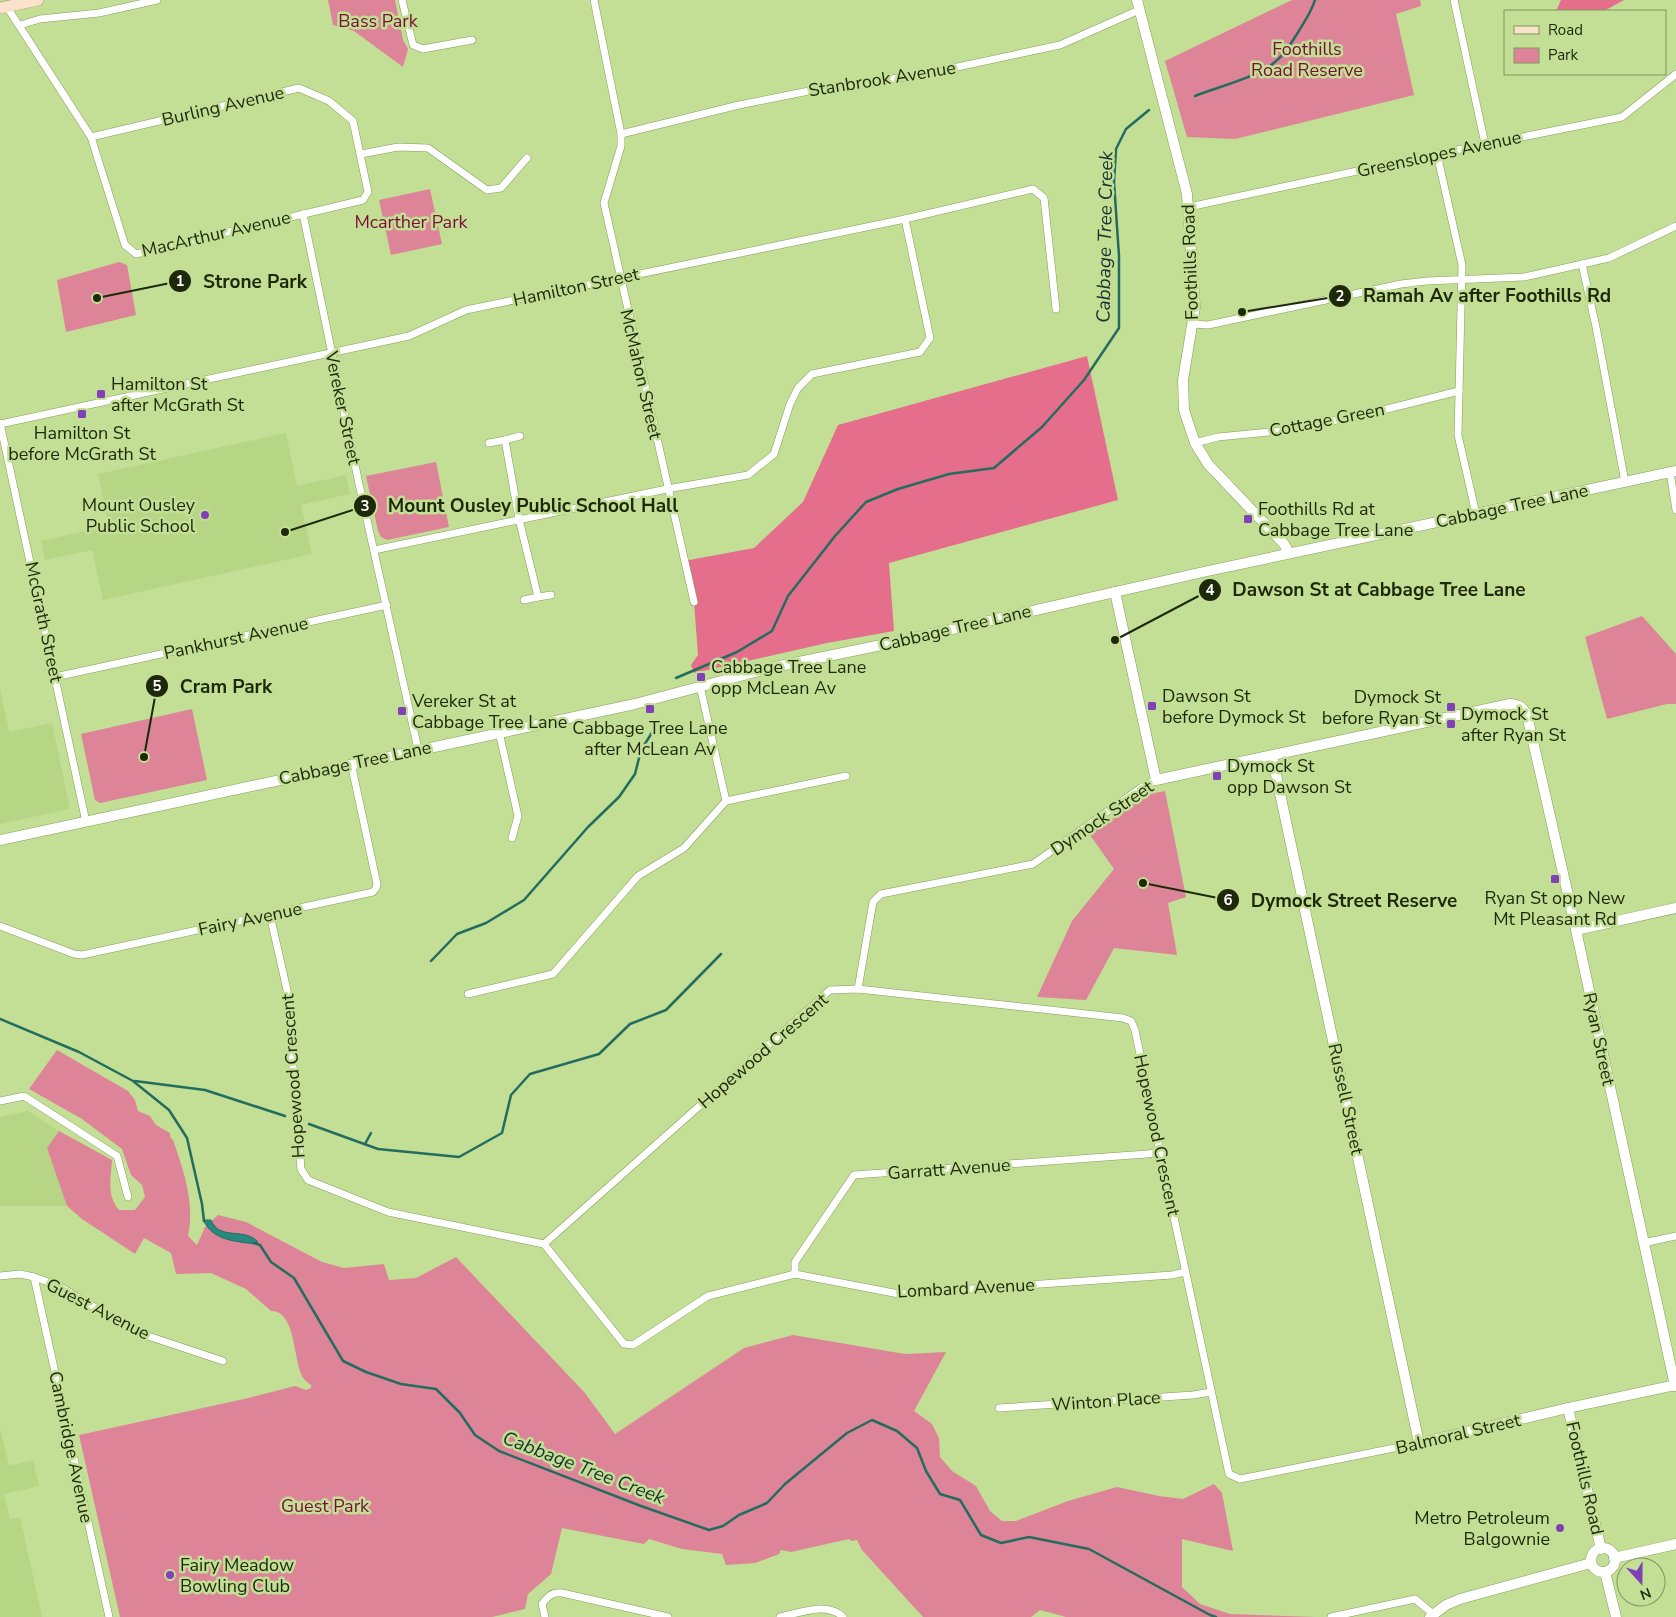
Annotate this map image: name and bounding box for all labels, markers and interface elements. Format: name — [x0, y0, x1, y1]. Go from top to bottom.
park label: Bass Park — [338, 9, 419, 33]
legend — [1504, 10, 1666, 75]
text: Road — [1548, 20, 1583, 40]
park label: Foothills Road Reserve — [1251, 37, 1363, 82]
text: Park — [1548, 45, 1578, 65]
street label: Stanbrook Avenue — [807, 56, 957, 102]
street label: Burling Avenue — [159, 80, 287, 132]
street label: Greenslopes Avenue — [1355, 125, 1523, 183]
water label: Cabbage Tree Creek — [1091, 150, 1120, 323]
street label: Foothills Road — [1176, 204, 1204, 320]
street label: MacArthur Avenue — [139, 205, 293, 263]
park label: Mcarther Park — [354, 210, 469, 234]
street label: Hamilton Street — [511, 262, 642, 312]
callout: Strone Park — [168, 264, 317, 298]
text: Strone Park — [203, 269, 308, 295]
text: 1 — [175, 271, 185, 291]
callout: Ramah Av after Foothills Rd — [1328, 279, 1621, 313]
text: Ramah Av after Foothills Rd — [1363, 283, 1611, 309]
text: 2 — [1335, 286, 1345, 306]
street label: McMahon Street — [614, 307, 668, 442]
street label: Vereker Street — [319, 348, 367, 468]
place label: Hamilton St after McGrath St — [111, 372, 245, 417]
marker: Hamilton St after McGrath St — [95, 388, 107, 400]
street label: Cottage Green — [1267, 397, 1387, 443]
marker: Hamilton St before McGrath St — [76, 408, 88, 420]
place label: Hamilton St before McGrath St — [8, 421, 156, 466]
street label: Cabbage Tree Lane — [1434, 478, 1590, 534]
callout: Mount Ousley Public School Hall — [353, 489, 688, 523]
place label: Mount Ousley Public School — [82, 493, 196, 538]
text: Mount Ousley Public School Hall — [388, 493, 678, 519]
text: 3 — [360, 496, 370, 516]
place label: Foothills Rd at Cabbage Tree Lane — [1258, 497, 1413, 542]
marker: Mount Ousley Public School — [199, 509, 211, 521]
marker: Foothills Rd at Cabbage Tree Lane — [1242, 513, 1254, 525]
street label: McGrath Street — [19, 559, 69, 685]
callout: Dawson St at Cabbage Tree Lane — [1198, 573, 1536, 607]
text: Dawson St at Cabbage Tree Lane — [1232, 577, 1526, 603]
text: 4 — [1205, 580, 1215, 600]
street label: Cabbage Tree Lane — [877, 599, 1033, 657]
street label: Pankhurst Avenue — [162, 611, 310, 665]
place label: Cabbage Tree Lane opp McLean Av — [711, 655, 866, 700]
callout: Cram Park — [145, 669, 282, 703]
marker: Cabbage Tree Lane opp McLean Av — [695, 671, 707, 683]
text: Cram Park — [180, 674, 273, 700]
text: 5 — [152, 676, 162, 696]
place label: Dawson St before Dymock St — [1162, 684, 1306, 729]
place label: Dymock St before Ryan St — [1322, 685, 1442, 730]
place label: Vereker St at Cabbage Tree Lane — [411, 689, 567, 734]
marker: Dawson St before Dymock St — [1146, 700, 1158, 712]
marker: Dymock St before Ryan St — [1445, 701, 1457, 713]
place label: Dymock St after Ryan St — [1461, 702, 1566, 747]
marker: Cabbage Tree Lane after McLean Av — [644, 703, 656, 715]
marker: Vereker St at Cabbage Tree Lane — [396, 705, 408, 717]
place label: Cabbage Tree Lane after McLean Av — [572, 716, 728, 761]
marker: Dymock St after Ryan St — [1445, 718, 1457, 730]
street label: Cabbage Tree Lane — [277, 735, 433, 791]
place label: Dymock St opp Dawson St — [1227, 754, 1352, 799]
marker: Dymock St opp Dawson St — [1211, 770, 1223, 782]
street label: Dymock Street — [1046, 774, 1159, 861]
marker: Ryan St opp New Mt Pleasant Rd — [1549, 873, 1561, 885]
callout: Dymock Street Reserve — [1216, 883, 1467, 917]
place label: Ryan St opp New Mt Pleasant Rd — [1485, 886, 1626, 931]
text: Dymock Street Reserve — [1251, 888, 1457, 914]
text: 6 — [1223, 890, 1233, 910]
street label: Fairy Avenue — [196, 896, 304, 942]
street label: Hopewood Crescent — [693, 987, 834, 1114]
street label: Ryan Street — [1577, 990, 1621, 1088]
street label: Hopewood Crescent — [275, 992, 311, 1159]
street label: Russell Street — [1322, 1041, 1370, 1158]
street label: Hopewood Crescent — [1128, 1052, 1186, 1219]
street label: Garratt Avenue — [887, 1153, 1011, 1185]
street label: Lombard Avenue — [897, 1272, 1035, 1304]
street label: Guest Avenue — [42, 1273, 154, 1345]
street label: Cambridge Avenue — [43, 1369, 99, 1525]
street label: Winton Place — [1051, 1385, 1161, 1417]
street label: Balmoral Street — [1393, 1408, 1523, 1460]
street label: Foothills Road — [1560, 1419, 1610, 1537]
water label: Cabbage Tree Creek — [499, 1425, 669, 1511]
park label: Guest Park — [281, 1494, 370, 1518]
place label: Metro Petroleum Balgownie — [1414, 1506, 1550, 1551]
marker: Metro Petroleum Balgownie — [1554, 1522, 1566, 1534]
place label: Fairy Meadow Bowling Club — [180, 1553, 294, 1598]
north arrow — [1616, 1557, 1666, 1607]
marker: Fairy Meadow Bowling Club — [164, 1569, 176, 1581]
text: N — [1637, 1583, 1654, 1604]

